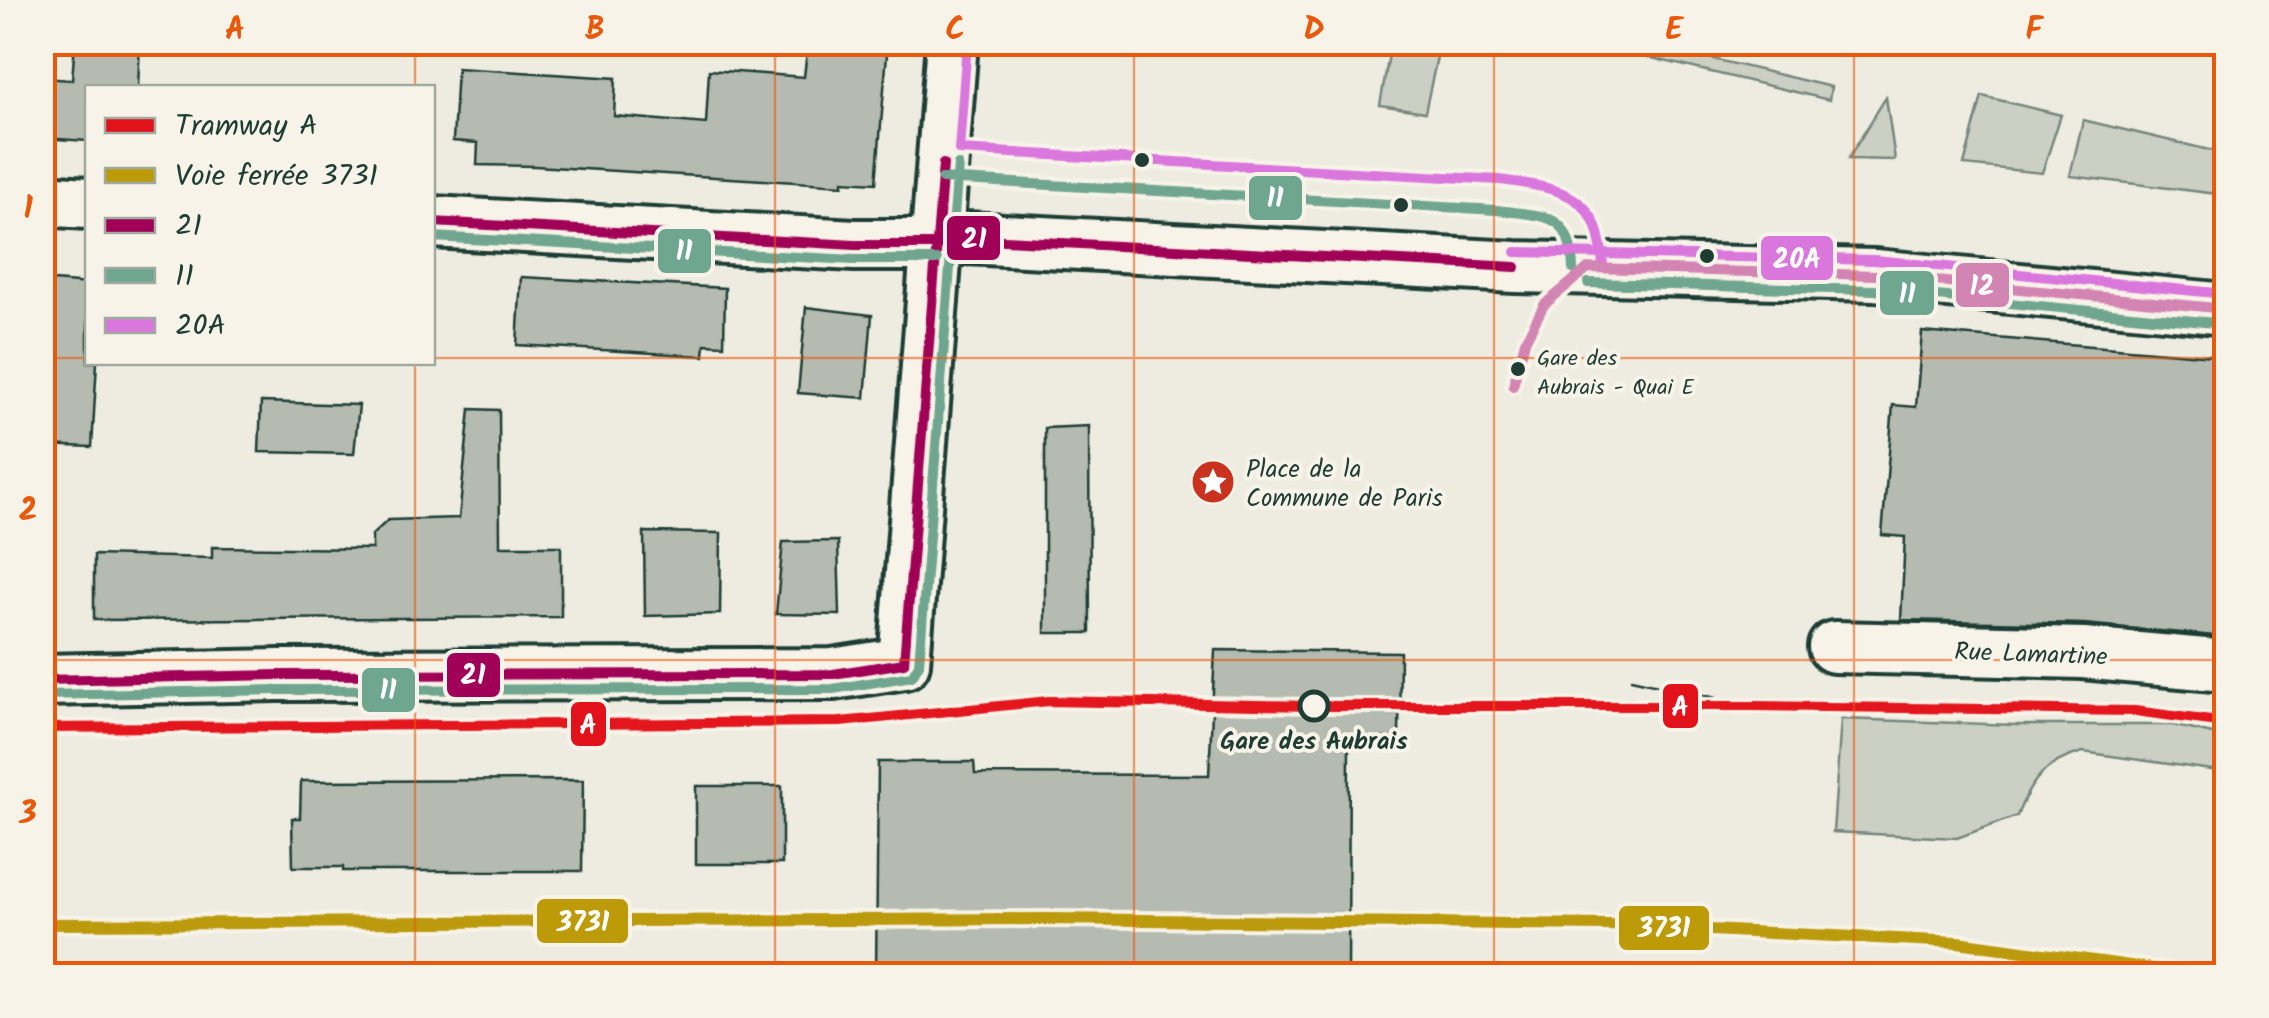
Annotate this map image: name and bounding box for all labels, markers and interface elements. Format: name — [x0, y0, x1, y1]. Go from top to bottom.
text: A — [225, 5, 245, 56]
text: B — [585, 5, 605, 56]
text: C — [945, 5, 965, 56]
text: D — [1303, 5, 1325, 56]
text: E — [1665, 5, 1684, 56]
text: F — [2025, 5, 2044, 56]
legend — [85, 85, 435, 365]
text: Tramway A — [175, 103, 318, 151]
unlabelled marker — [1132, 150, 1152, 170]
text: Voie ferrée 3731 — [175, 153, 378, 201]
line badge: 11 — [1247, 174, 1304, 222]
text: 11 — [1267, 177, 1284, 222]
text: 1 — [23, 184, 33, 235]
unlabelled marker — [1391, 195, 1411, 215]
text: 21 — [175, 203, 202, 251]
line badge: 21 — [945, 214, 1002, 262]
text: 21 — [962, 218, 987, 263]
line badge: 11 — [656, 227, 713, 275]
text: 11 — [676, 230, 693, 275]
line badge: 20A — [1759, 234, 1835, 282]
text: 20A — [1773, 238, 1821, 283]
unlabelled marker — [1697, 246, 1717, 266]
text: 11 — [175, 253, 194, 301]
line badge: 12 — [1954, 261, 2011, 309]
text: 12 — [1970, 265, 1994, 310]
line badge: 11 — [1878, 269, 1936, 317]
text: 11 — [1899, 273, 1916, 318]
text: 20A — [175, 303, 226, 351]
place label: Gare des Aubrais - Quai E — [1537, 342, 1696, 406]
marker: Gare des Aubrais - Quai E — [1508, 359, 1528, 379]
place label: Place de la Commune de Paris — [1246, 450, 1443, 519]
place icon: Place de la Commune de Paris — [1190, 459, 1236, 505]
text: 2 — [19, 486, 37, 537]
street label: Rue Lamartine — [1954, 632, 2108, 678]
line badge: 21 — [445, 651, 502, 699]
text: 21 — [461, 654, 486, 699]
line badge: 11 — [360, 666, 417, 714]
text: 11 — [380, 669, 397, 714]
line badge: A — [1661, 682, 1700, 730]
text: A — [1671, 686, 1689, 731]
marker: Gare des Aubrais — [1299, 691, 1329, 721]
line badge: A — [569, 700, 608, 748]
text: A — [579, 704, 597, 749]
place label: Gare des Aubrais — [1220, 722, 1408, 762]
text: 3 — [18, 789, 37, 840]
line badge: 3731 — [535, 897, 630, 945]
text: 3731 — [556, 901, 610, 946]
line badge: 3731 — [1617, 904, 1711, 952]
text: 3731 — [1637, 907, 1691, 952]

